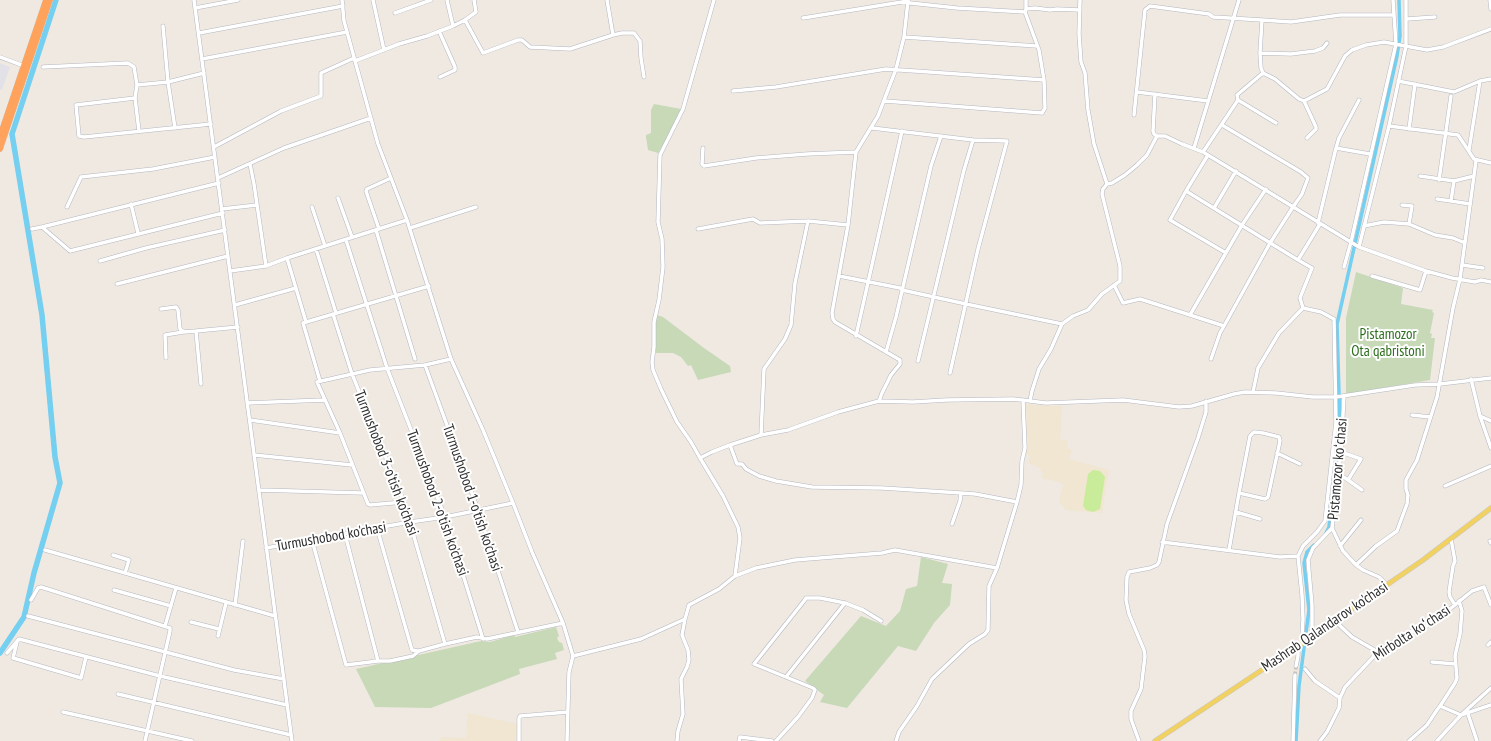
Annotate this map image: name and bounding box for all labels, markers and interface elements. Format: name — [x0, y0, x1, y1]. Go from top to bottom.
park label: Pistamozor Ota qabristoni — [1351, 326, 1425, 361]
street label: Turmushobod 3-o'tish ko'chasi — [350, 388, 422, 538]
street label: Pistamozor koʻchasi — [1325, 417, 1351, 521]
street label: Turmushobod 1-o'tish ko'chasi — [438, 422, 506, 574]
street label: Turmushobod 2-o'tish ko'chasi — [402, 427, 472, 579]
street label: Turmushobod ko'chasi — [274, 518, 388, 556]
street label: Mashrab Qalandarov ko'chasi — [1258, 578, 1392, 676]
street label: Mirbolta koʻchasi — [1370, 601, 1454, 665]

